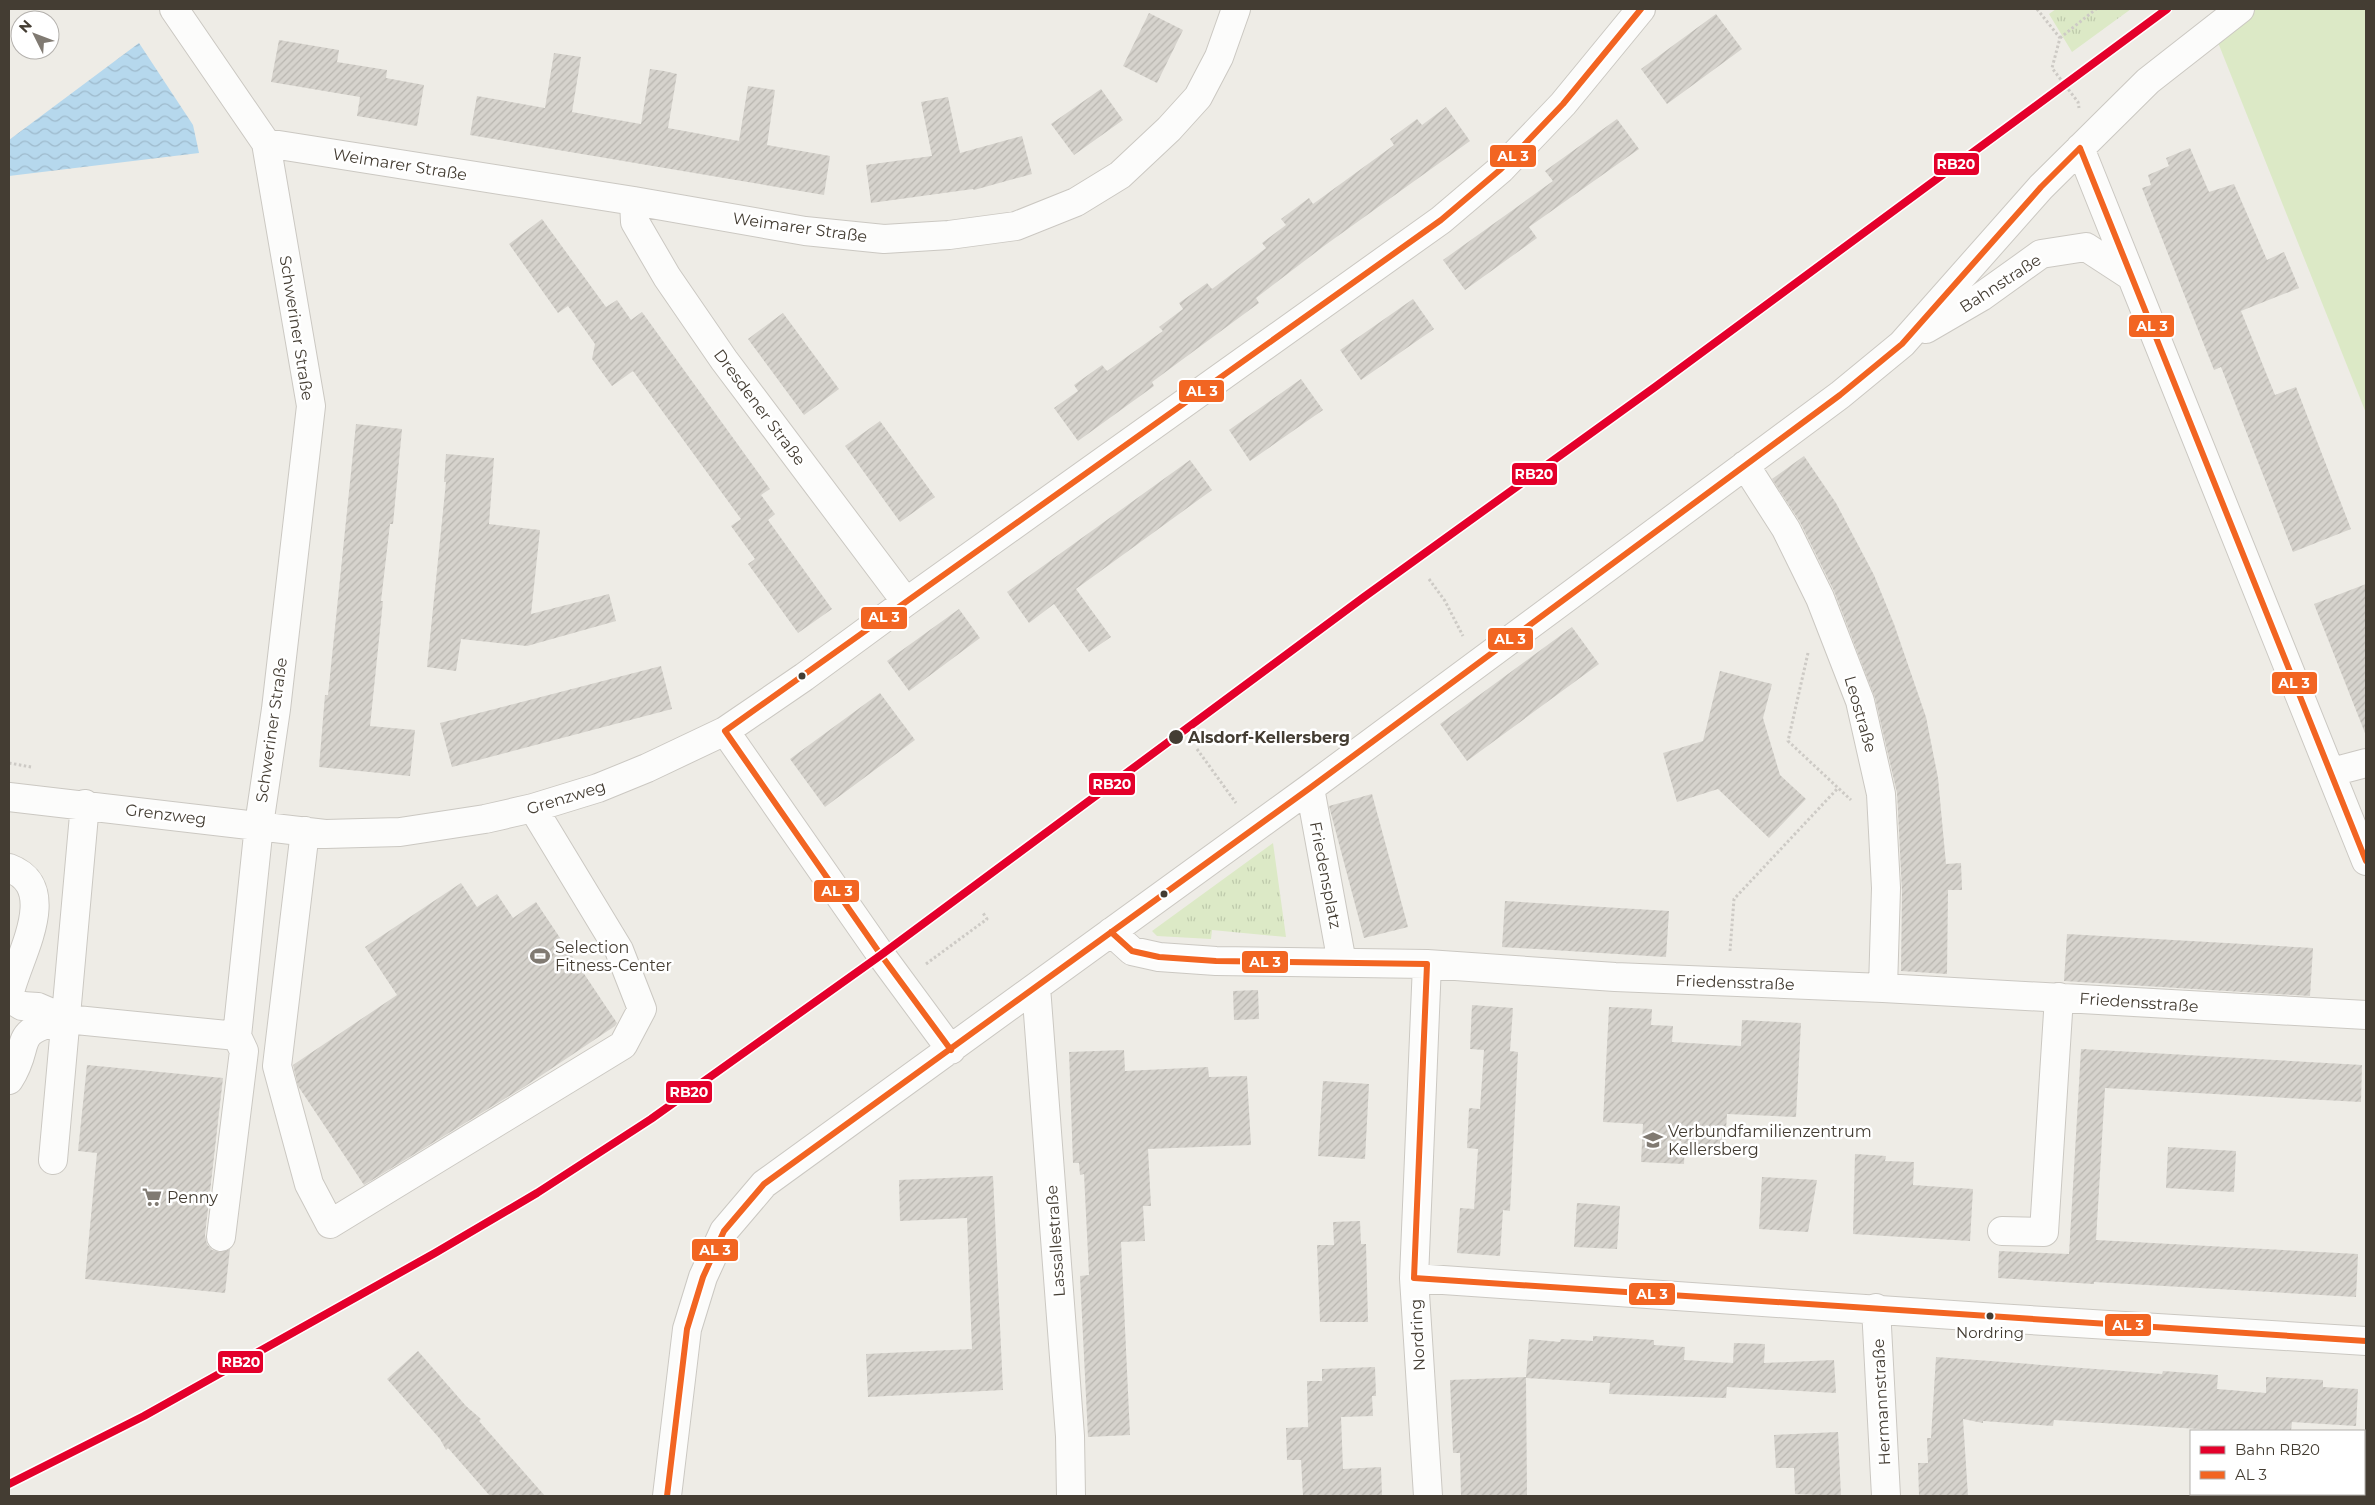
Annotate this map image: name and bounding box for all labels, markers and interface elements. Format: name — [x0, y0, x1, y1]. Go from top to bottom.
north arrow — [10, 10, 60, 60]
text: N — [15, 16, 36, 37]
street label: Weimarer Straße — [331, 144, 468, 184]
line badge: AL 3 — [1489, 144, 1537, 168]
text: AL 3 — [1496, 147, 1529, 165]
line badge: RB20 — [1933, 152, 1980, 176]
text: RB20 — [1937, 155, 1975, 173]
street label: Weimarer Straße — [731, 209, 868, 246]
street label: Bahnstraße — [1956, 250, 2044, 317]
street label: Schweriner Straße — [276, 254, 317, 402]
line badge: AL 3 — [2128, 314, 2175, 338]
text: AL 3 — [2135, 317, 2168, 335]
street label: Dresdener Straße — [710, 346, 809, 469]
line badge: AL 3 — [1178, 379, 1225, 403]
text: AL 3 — [1185, 382, 1218, 400]
line badge: RB20 — [1511, 462, 1558, 486]
text: RB20 — [1515, 465, 1553, 483]
line badge: AL 3 — [860, 606, 908, 630]
text: AL 3 — [867, 608, 900, 626]
line badge: AL 3 — [1487, 627, 1534, 651]
text: AL 3 — [1493, 630, 1526, 648]
street label: Schweriner Straße — [252, 656, 291, 804]
unlabelled marker — [797, 671, 807, 681]
line badge: AL 3 — [2271, 671, 2318, 695]
street label: Leostraße — [1841, 674, 1881, 755]
text: AL 3 — [2277, 674, 2310, 692]
marker: Alsdorf-Kellersberg — [1167, 728, 1185, 746]
place label: Alsdorf-Kellersberg — [1187, 728, 1350, 747]
line badge: RB20 — [1088, 772, 1136, 796]
text: RB20 — [1093, 775, 1131, 793]
street label: Grenzweg — [524, 776, 608, 818]
street label: Grenzweg — [124, 800, 208, 829]
street label: Friedensplatz — [1306, 820, 1345, 930]
line badge: AL 3 — [813, 879, 860, 903]
text: AL 3 — [820, 882, 853, 900]
unlabelled marker — [1159, 889, 1169, 899]
place label: Selection Fitness-Center — [555, 938, 672, 975]
sports icon: Selection Fitness-Center — [529, 945, 551, 967]
line badge: AL 3 — [1241, 950, 1289, 974]
text: AL 3 — [1248, 953, 1281, 971]
street label: Friedensstraße — [1675, 971, 1795, 994]
street label: Friedensstraße — [2079, 989, 2199, 1016]
line badge: RB20 — [665, 1080, 713, 1104]
text: RB20 — [670, 1083, 708, 1101]
place label: Verbundfamilienzentrum Kellersberg — [1668, 1122, 1872, 1159]
school or university icon: Verbundfamilienzentrum Kellersberg — [1642, 1129, 1664, 1151]
street label: Lassallestraße — [1042, 1184, 1069, 1298]
supermarket icon: Penny — [141, 1186, 163, 1208]
place label: Penny — [167, 1188, 218, 1207]
line badge: AL 3 — [691, 1238, 739, 1262]
text: AL 3 — [698, 1241, 731, 1259]
line badge: AL 3 — [1628, 1282, 1676, 1306]
text: AL 3 — [1635, 1285, 1668, 1303]
street label: Nordring — [1406, 1298, 1429, 1372]
marker: Nordring — [1985, 1311, 1995, 1321]
line badge: AL 3 — [2104, 1313, 2152, 1337]
text: AL 3 — [2111, 1316, 2144, 1334]
place label: Nordring — [1956, 1323, 2024, 1342]
street label: Hermannstraße — [1869, 1338, 1894, 1466]
line badge: RB20 — [217, 1350, 264, 1374]
text: RB20 — [222, 1353, 260, 1371]
legend — [2190, 1430, 2365, 1495]
text: Bahn RB20 — [2235, 1440, 2320, 1459]
text: AL 3 — [2235, 1465, 2267, 1484]

